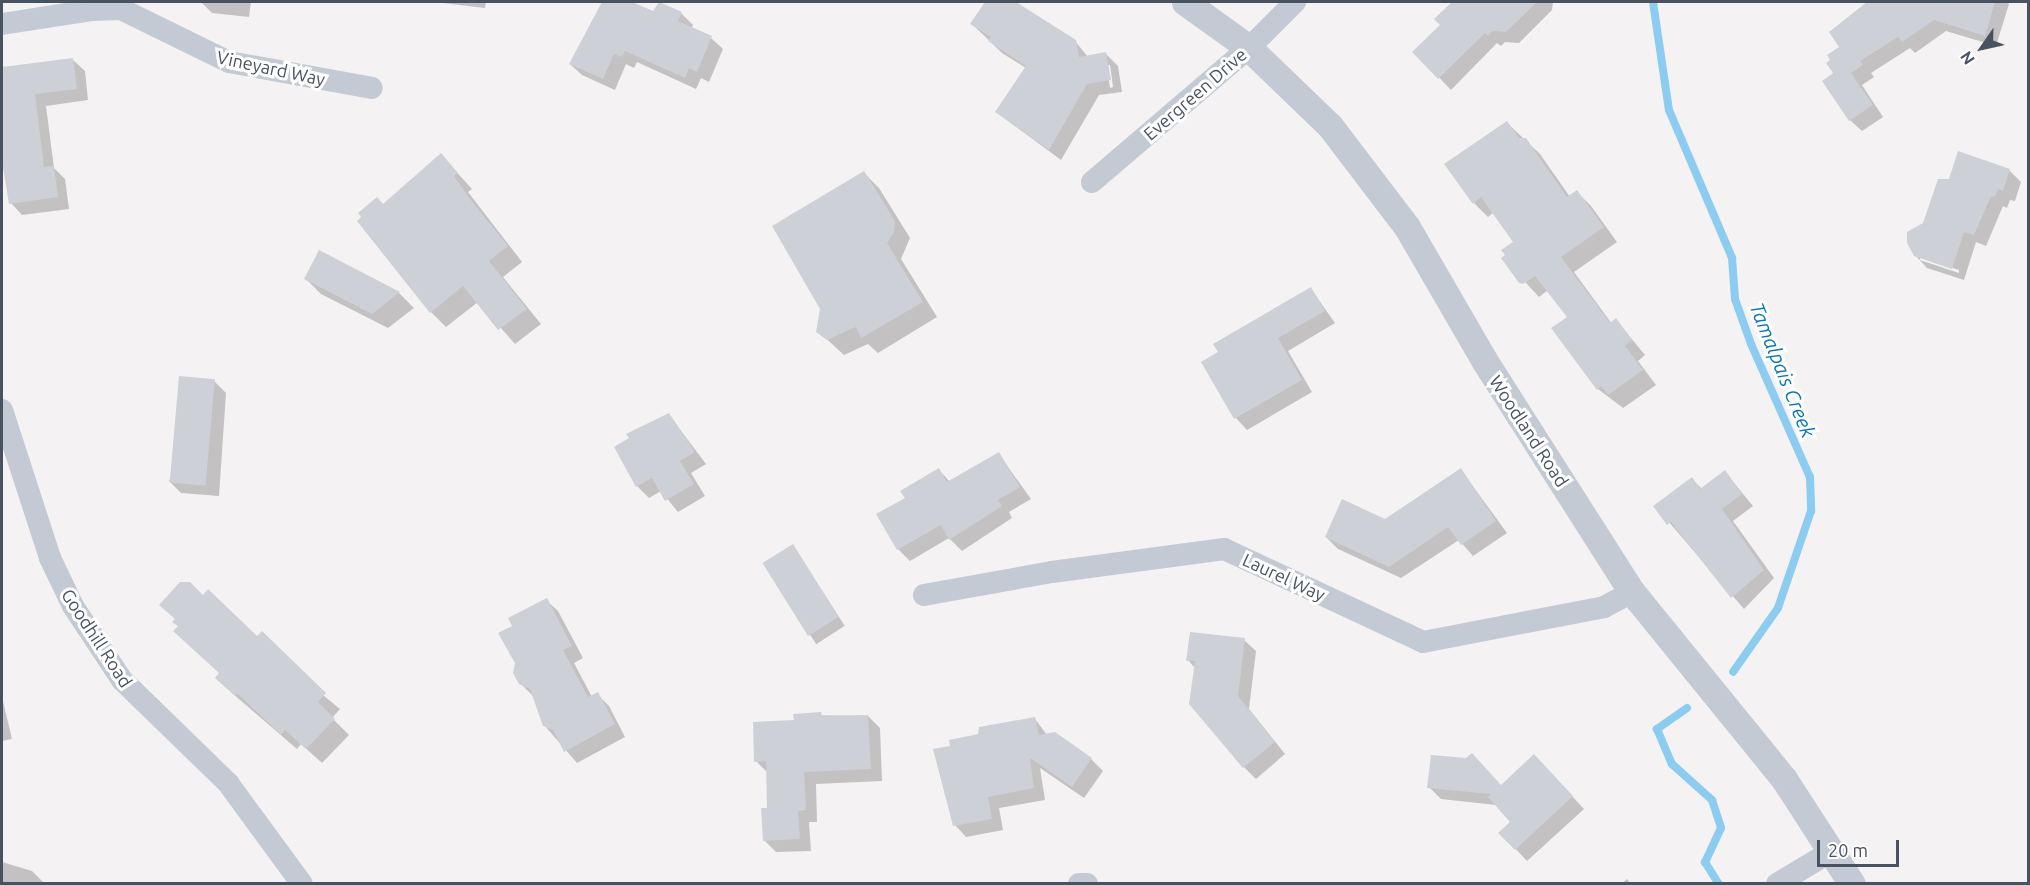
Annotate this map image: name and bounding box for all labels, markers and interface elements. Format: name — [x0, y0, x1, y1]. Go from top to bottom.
north arrow — [1952, 18, 2012, 78]
street label: Evergreen Drive — [1139, 43, 1251, 145]
street label: Vineyard Way — [215, 46, 327, 90]
text: N — [1956, 48, 1978, 68]
water label: Tamalpais Creek — [1745, 299, 1821, 441]
street label: Woodland Road — [1485, 371, 1573, 491]
street label: Laurel Way — [1239, 549, 1329, 605]
street label: Goodhill Road — [57, 585, 137, 691]
scale bar — [1820, 828, 1902, 866]
text: 20 m — [1828, 840, 1868, 860]

